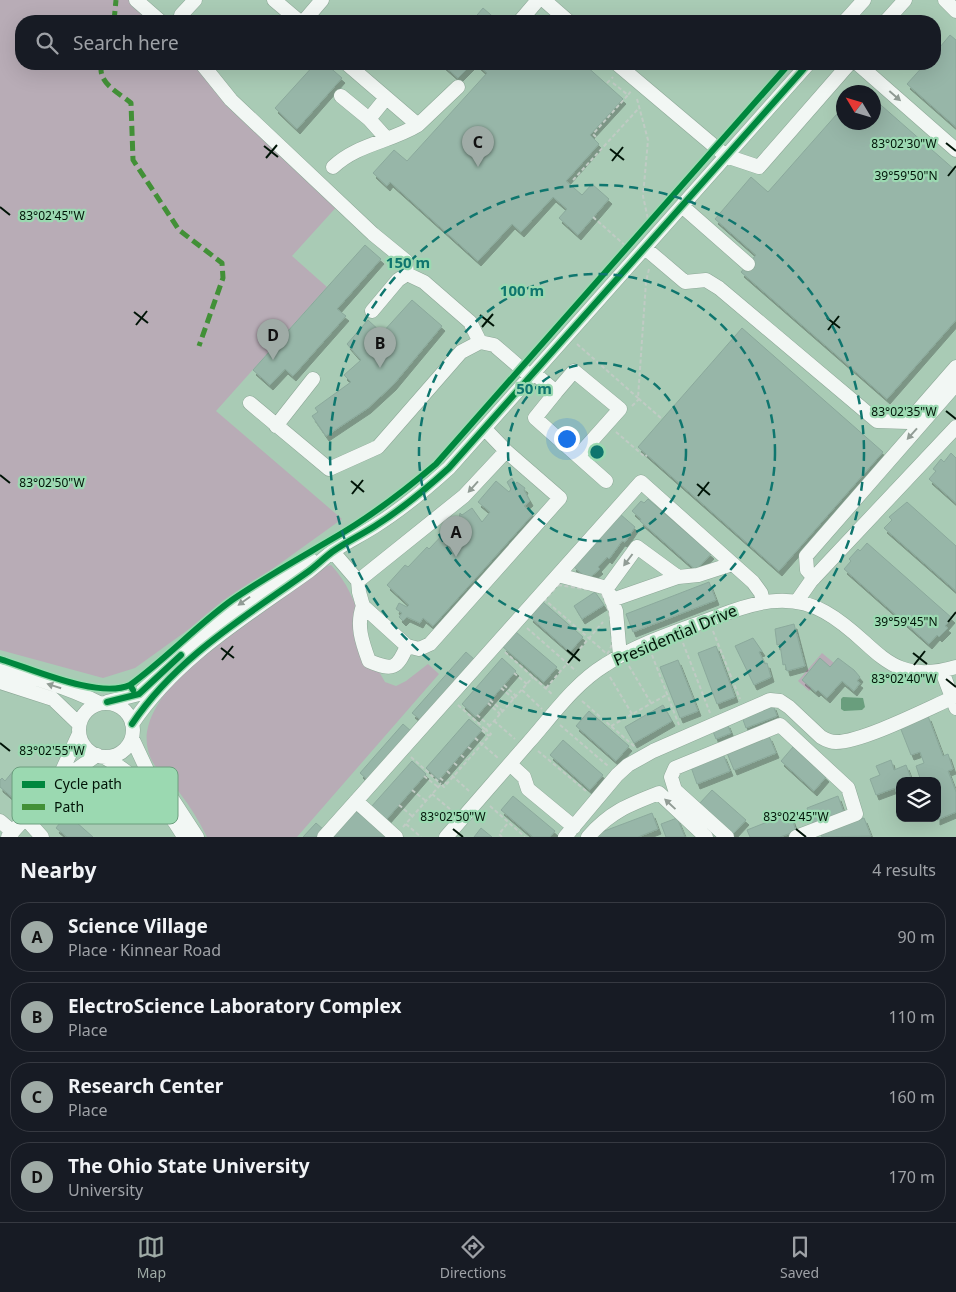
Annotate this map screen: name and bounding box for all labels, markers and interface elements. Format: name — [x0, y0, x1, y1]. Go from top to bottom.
search box — [15, 15, 941, 70]
icon: search — [33, 29, 61, 57]
text: Search here — [73, 30, 179, 56]
north arrow — [836, 85, 881, 130]
one-way arrow — [889, 90, 901, 101]
pin: C — [462, 126, 494, 167]
text: 83°02'30"W — [871, 135, 937, 152]
text: 39°59'50"N — [874, 167, 938, 184]
text: 83°02'45"W — [19, 207, 85, 224]
text: 150 m — [386, 252, 430, 272]
text: 100 m — [500, 280, 544, 300]
pin: D — [257, 319, 289, 360]
pin: B — [364, 327, 396, 368]
text: 50 m — [516, 378, 552, 398]
text: 83°02'35"W — [871, 403, 937, 420]
your location — [554, 426, 580, 452]
one-way arrow — [906, 427, 918, 439]
centre of rings — [588, 443, 606, 461]
text: 83°02'50"W — [19, 474, 85, 491]
one-way arrow — [467, 481, 479, 493]
pin: A — [440, 516, 472, 557]
one-way arrow — [623, 553, 633, 567]
one-way arrow — [238, 595, 251, 605]
street label: Presidential Drive — [610, 599, 740, 671]
text: 39°59'45"N — [874, 613, 938, 630]
text: 83°02'40"W — [871, 670, 937, 687]
one-way arrow — [46, 682, 61, 689]
text: 83°02'55"W — [19, 742, 85, 759]
legend — [12, 767, 178, 824]
text: Cycle path — [54, 774, 122, 793]
map controls — [896, 777, 941, 822]
button: layers — [896, 777, 941, 822]
text: Path — [54, 797, 84, 816]
one-way arrow — [665, 798, 677, 810]
text: 83°02'50"W — [420, 808, 486, 825]
text: 83°02'45"W — [763, 808, 829, 825]
text: Nearby — [20, 856, 96, 884]
text: 4 results — [872, 859, 936, 881]
text: Science Village — [68, 913, 208, 939]
text: A — [31, 926, 43, 948]
text: 90 m — [898, 926, 935, 948]
text: Place · Kinnear Road — [68, 939, 221, 961]
text: ElectroScience Laboratory Complex — [68, 993, 401, 1019]
text: B — [32, 1006, 42, 1028]
text: 110 m — [888, 1006, 935, 1028]
text: Place — [68, 1019, 108, 1041]
text: Research Center — [68, 1073, 223, 1099]
text: C — [32, 1086, 42, 1108]
text: 160 m — [888, 1086, 935, 1108]
text: Place — [68, 1099, 108, 1121]
text: The Ohio State University — [68, 1153, 310, 1179]
text: D — [31, 1166, 43, 1188]
text: 170 m — [888, 1166, 935, 1188]
text: University — [68, 1179, 143, 1201]
tab: Map — [137, 1233, 166, 1282]
tab: Directions — [440, 1233, 506, 1282]
tab: Saved — [780, 1233, 819, 1282]

